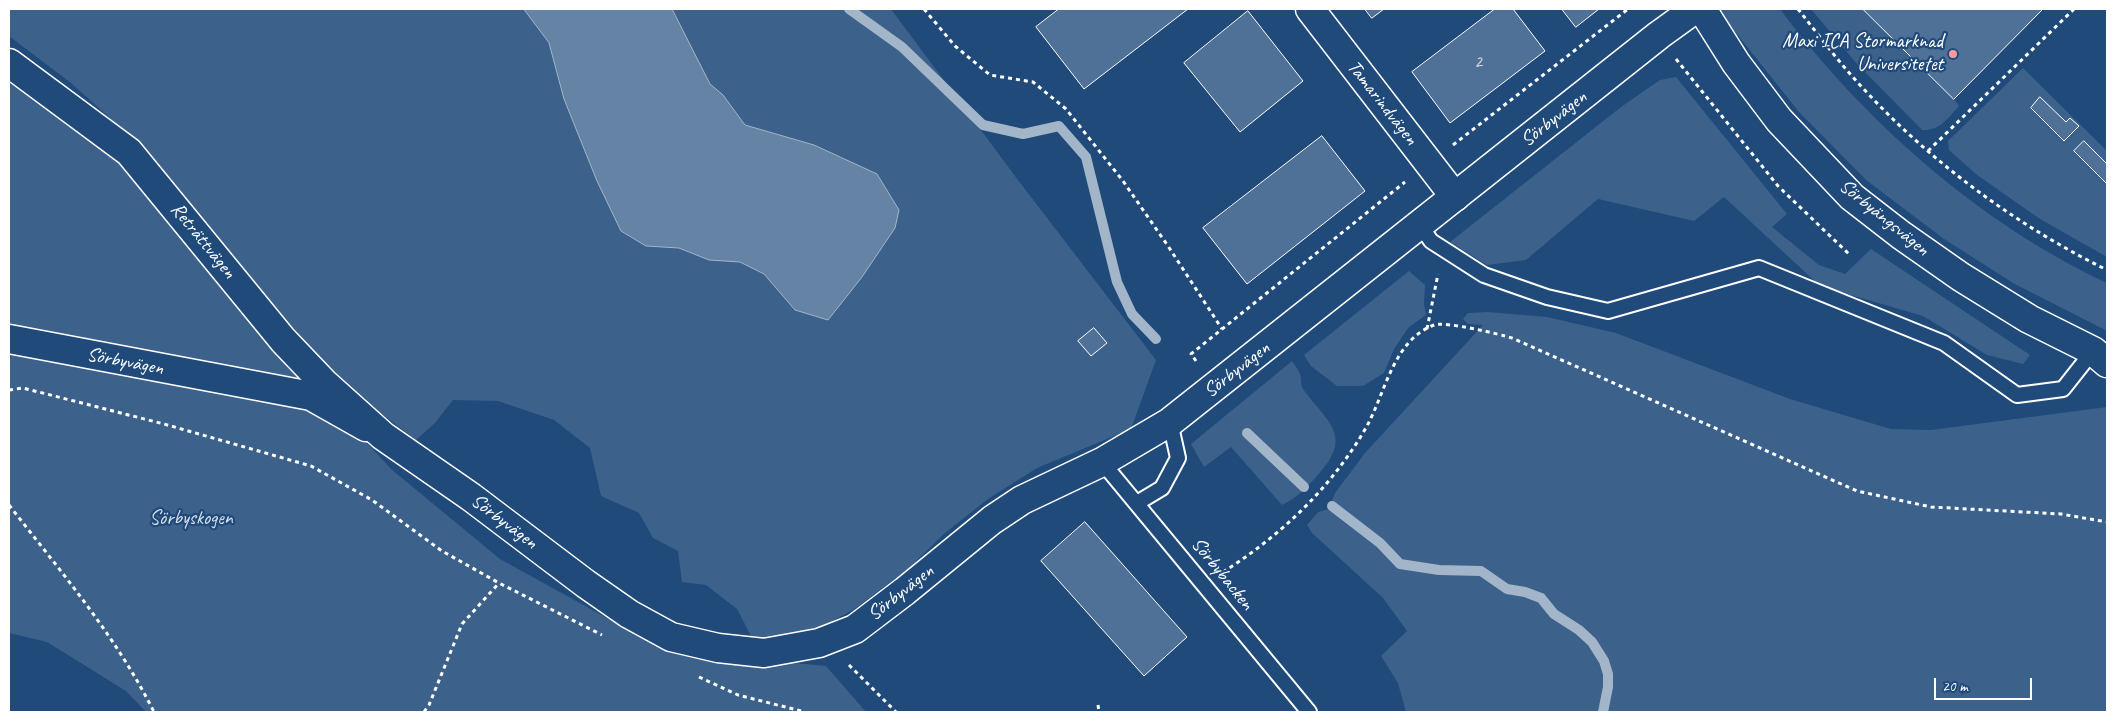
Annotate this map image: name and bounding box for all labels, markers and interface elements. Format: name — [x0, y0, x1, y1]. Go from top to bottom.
place label: Maxi ICA Stormarknad Universitetet — [1782, 30, 1943, 77]
marker: Maxi ICA Stormarknad Universitetet — [1947, 48, 1959, 60]
house number: 2 — [1474, 51, 1482, 73]
street label: Tamarindvägen — [1341, 56, 1423, 150]
street label: Sörbyvägen — [1516, 86, 1592, 152]
street label: Sörbyängsvägen — [1834, 174, 1934, 262]
street label: Reträttvägen — [165, 198, 241, 284]
street label: Sörbyvägen — [1199, 337, 1275, 403]
street label: Sörbyvägen — [85, 343, 165, 381]
street label: Sörbyvägen — [466, 489, 542, 555]
park label: Sörbyskogen — [149, 507, 233, 531]
street label: Sörbybacken — [1185, 533, 1259, 615]
street label: Sörbyvägen — [863, 560, 939, 626]
scale bar — [1936, 668, 2034, 700]
text: 20 m — [1942, 677, 1968, 696]

